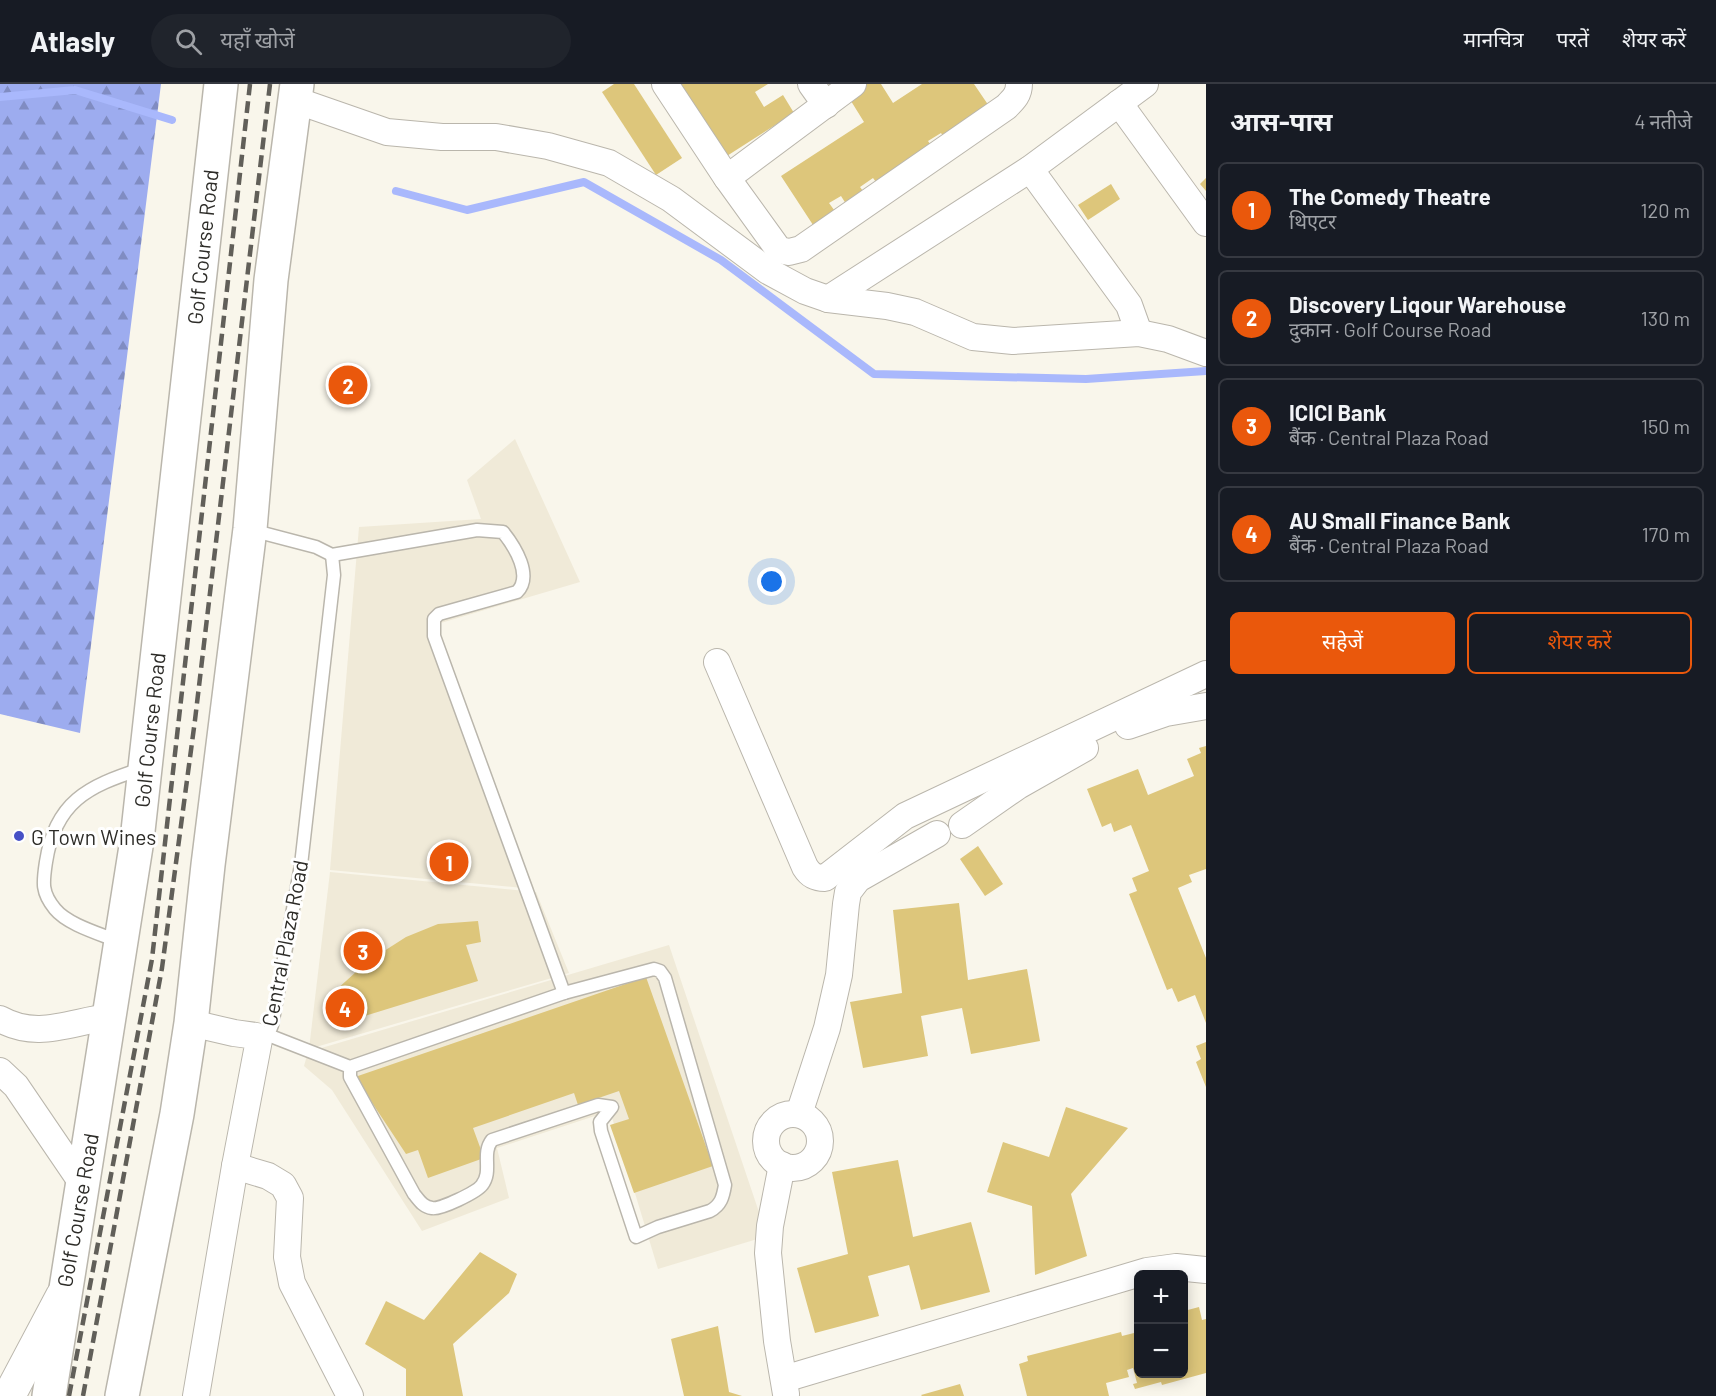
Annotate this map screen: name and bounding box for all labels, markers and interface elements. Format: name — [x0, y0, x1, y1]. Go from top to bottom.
search box — [151, 14, 571, 68]
text: Atlasly — [30, 24, 115, 58]
icon: search — [172, 25, 205, 58]
text: यहाँ खोजें — [220, 26, 295, 52]
text: मानचित्र — [1464, 26, 1524, 51]
text: परतें — [1557, 26, 1589, 51]
text: शेयर करें — [1622, 26, 1686, 51]
text: आस-पास — [1230, 105, 1332, 136]
text: 4 नतीजे — [1634, 109, 1692, 133]
street label: Golf Course Road — [181, 168, 223, 326]
text: The Comedy Theatre — [1289, 183, 1491, 209]
text: 1 — [1248, 198, 1255, 222]
text: 120 m — [1640, 198, 1690, 222]
text: थिएटर — [1289, 209, 1336, 233]
text: Discovery Liqour Warehouse — [1289, 291, 1566, 317]
text: 2 — [1246, 306, 1257, 330]
text: 130 m — [1641, 306, 1690, 330]
text: दुकान · Golf Course Road — [1289, 317, 1492, 341]
pin: 2 — [328, 362, 368, 408]
text: ICICI Bank — [1289, 399, 1386, 425]
text: 3 — [1246, 414, 1257, 438]
text: 150 m — [1641, 414, 1690, 438]
text: बैंक · Central Plaza Road — [1289, 425, 1489, 449]
text: AU Small Finance Bank — [1289, 507, 1510, 533]
text: 4 — [1245, 522, 1258, 546]
text: 170 m — [1642, 522, 1690, 546]
text: बैंक · Central Plaza Road — [1289, 533, 1489, 557]
your location — [757, 567, 786, 596]
button: सहेजें — [1230, 612, 1455, 674]
button: शेयर करें — [1467, 612, 1692, 674]
street label: Golf Course Road — [128, 651, 170, 809]
place label: G Town Wines — [31, 824, 156, 849]
marker: G Town Wines — [12, 829, 26, 843]
pin: 1 — [430, 840, 468, 884]
street label: Central Plaza Road — [256, 858, 312, 1028]
pin: 3 — [344, 928, 382, 974]
pin: 4 — [326, 986, 364, 1030]
street label: Golf Course Road — [51, 1131, 103, 1289]
map controls — [1134, 1270, 1188, 1378]
button: + — [1134, 1270, 1188, 1324]
button: − — [1134, 1324, 1188, 1378]

